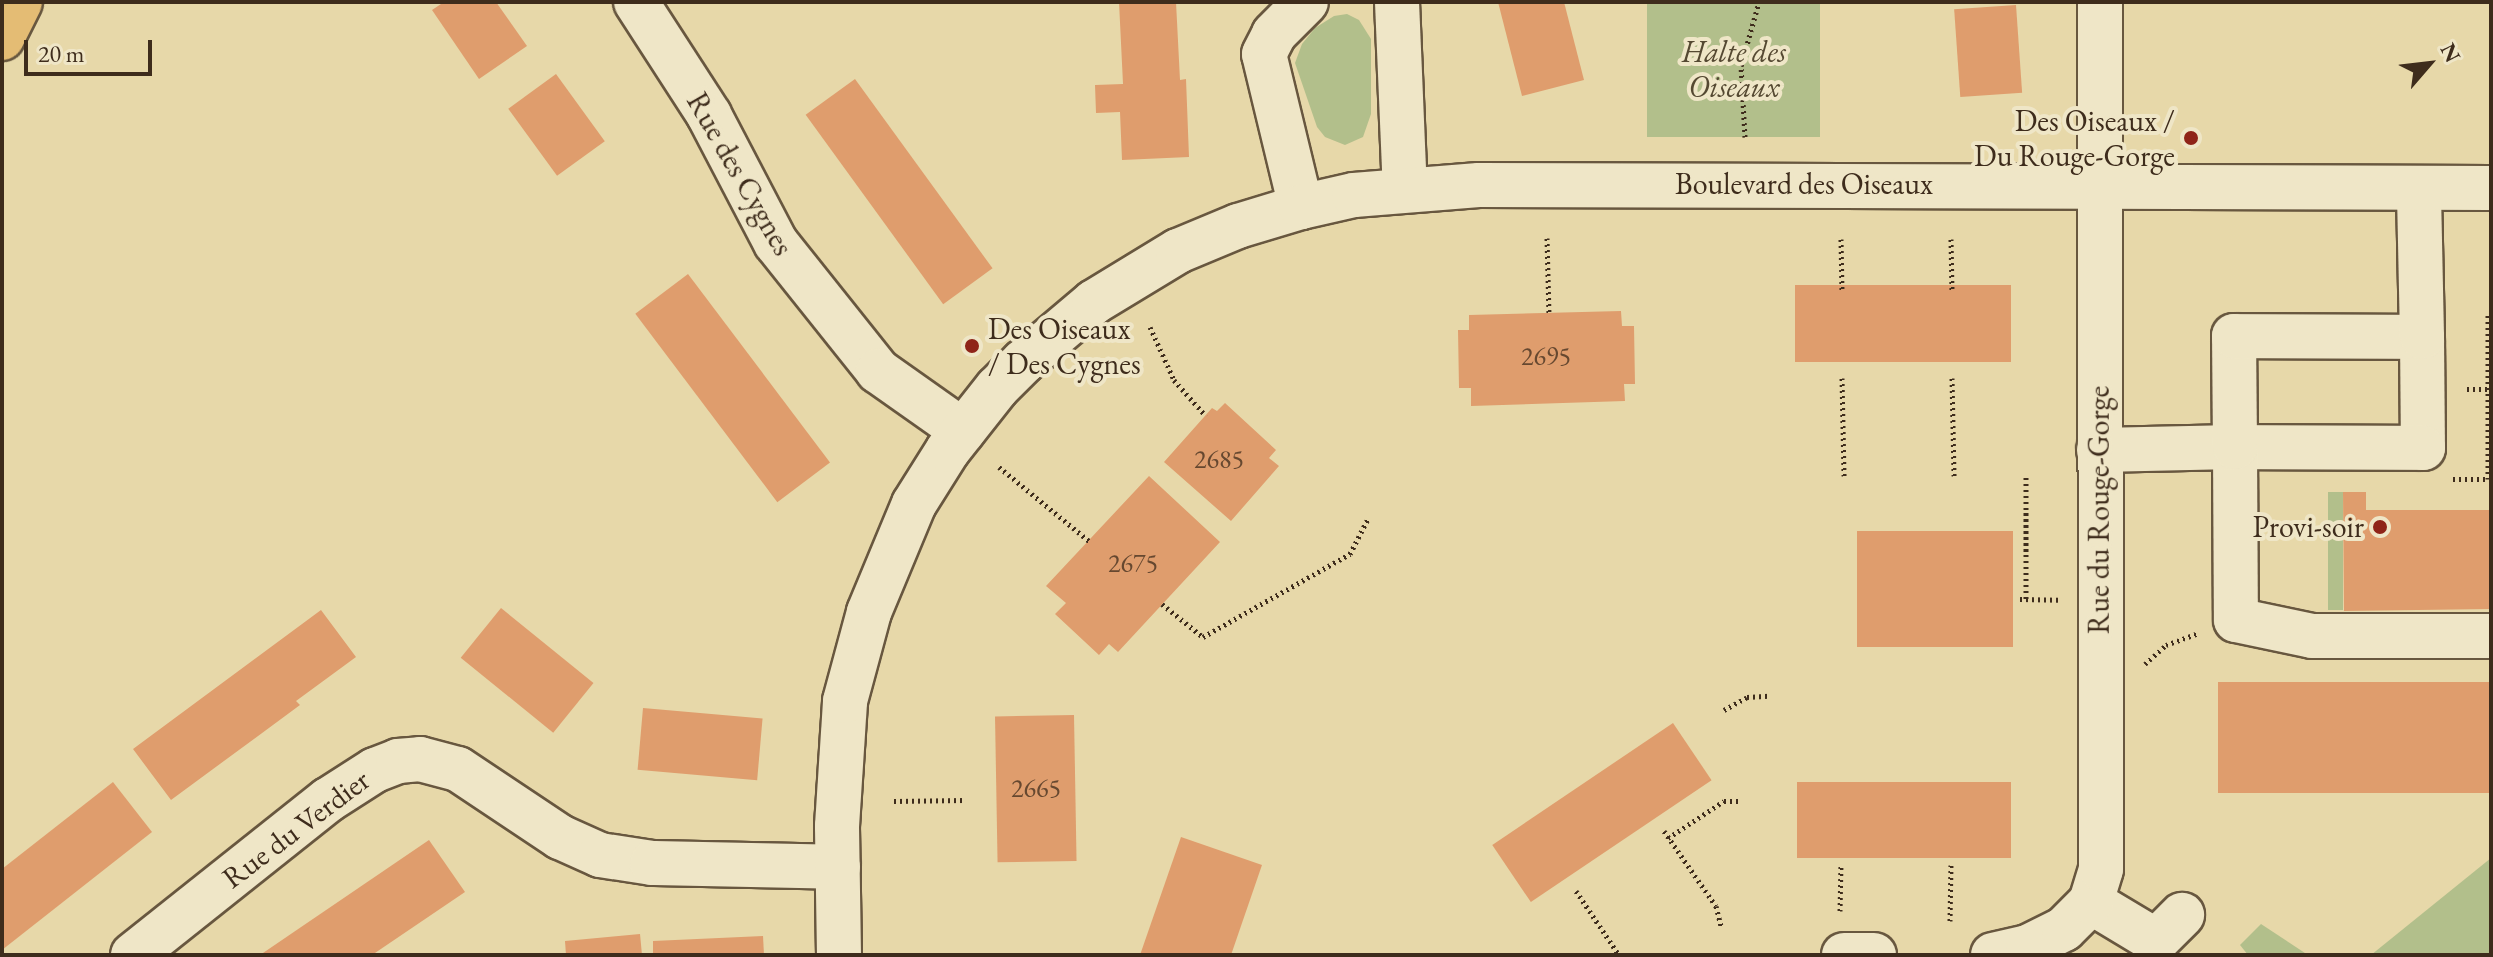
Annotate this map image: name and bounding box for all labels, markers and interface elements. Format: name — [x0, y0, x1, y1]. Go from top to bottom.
scale bar — [28, 24, 156, 74]
north arrow — [2389, 24, 2469, 104]
park label: Halte des Oiseaux — [1682, 34, 1786, 104]
text: 20 m — [38, 38, 85, 69]
text: N — [2434, 38, 2468, 67]
street label: Rue des Cygnes — [679, 86, 801, 262]
place label: Des Oiseaux / Du Rouge-Gorge — [1974, 103, 2175, 174]
marker: Des Oiseaux / Du Rouge-Gorge — [2182, 129, 2200, 147]
street label: Boulevard des Oiseaux — [1675, 166, 1933, 202]
place label: Des Oiseaux / Des Cygnes — [988, 311, 1141, 382]
marker: Des Oiseaux / Des Cygnes — [963, 337, 981, 355]
house number: 2695 — [1521, 341, 1571, 373]
street label: Rue du Rouge-Gorge — [2081, 386, 2117, 634]
house number: 2685 — [1194, 444, 1244, 476]
place label: Provi-soir — [2252, 509, 2364, 545]
marker: Provi-soir — [2371, 518, 2389, 536]
house number: 2675 — [1108, 548, 1158, 580]
street label: Rue du Verdier — [215, 762, 377, 896]
house number: 2665 — [1011, 773, 1061, 805]

